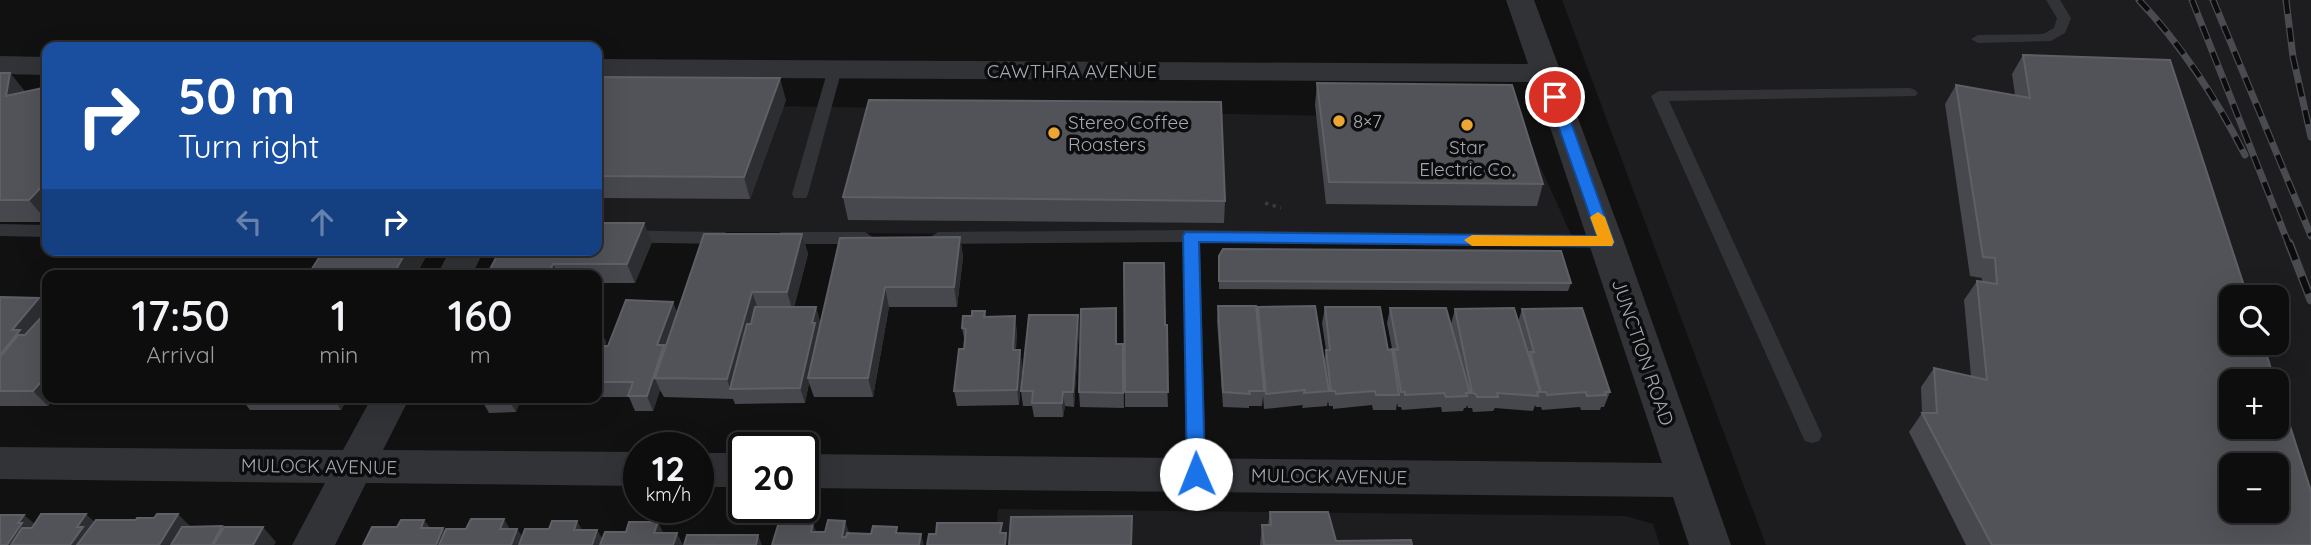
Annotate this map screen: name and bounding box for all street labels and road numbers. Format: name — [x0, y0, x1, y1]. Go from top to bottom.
street label: CAWTHRA AVENUE — [987, 59, 1157, 83]
street label: JUNCTION ROAD — [1607, 276, 1679, 428]
street label: MULOCK AVENUE — [241, 453, 397, 479]
street label: MULOCK AVENUE — [1251, 463, 1407, 489]

